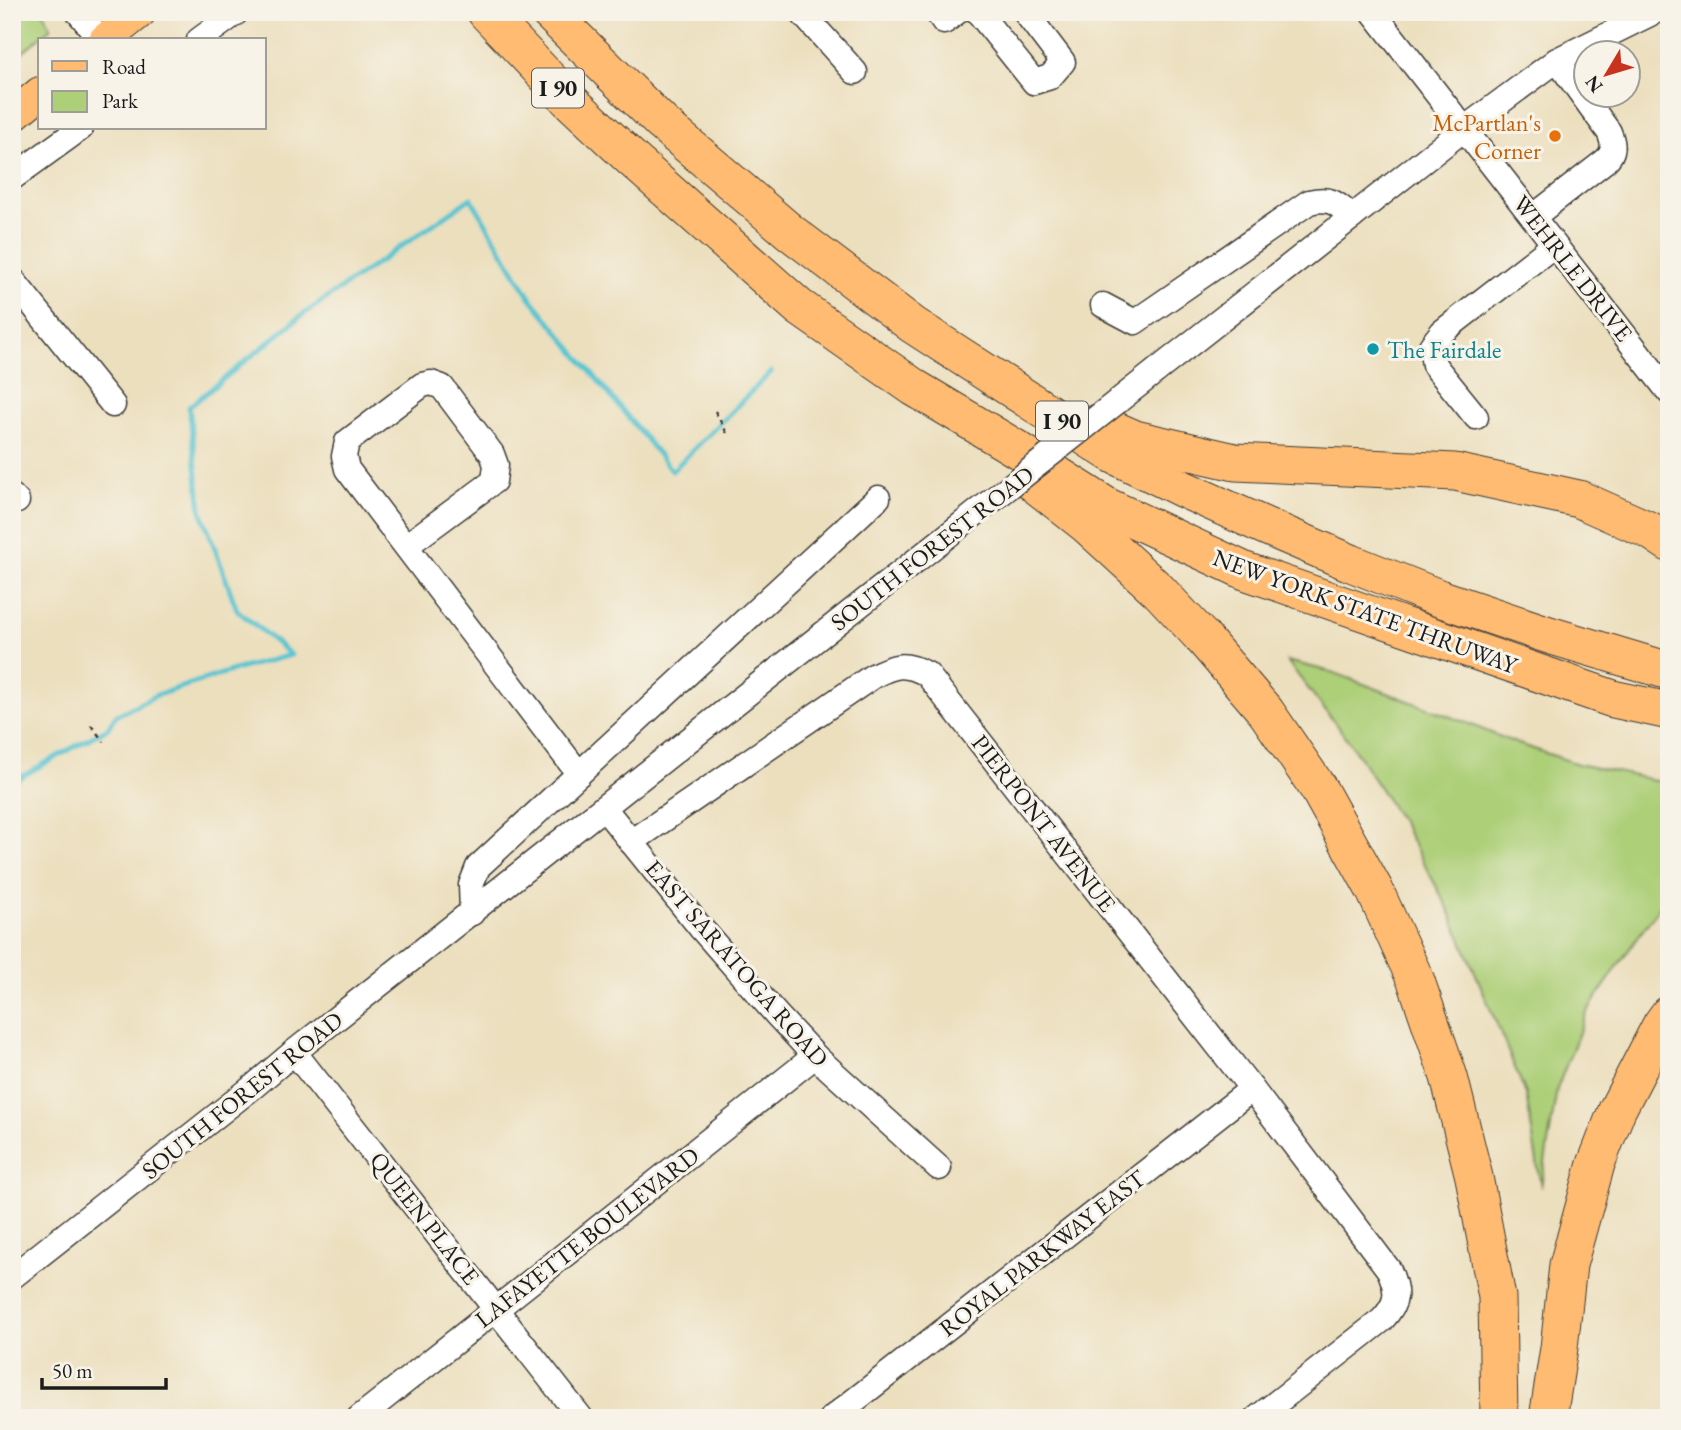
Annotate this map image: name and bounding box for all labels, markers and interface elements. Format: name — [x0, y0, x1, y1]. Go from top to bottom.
legend — [38, 38, 266, 130]
north arrow — [1572, 38, 1642, 108]
text: Road — [102, 53, 146, 80]
road number: I 90 — [532, 68, 584, 108]
text: N — [1579, 70, 1609, 98]
text: Park — [102, 87, 139, 114]
place label: McPartlan's Corner — [1432, 107, 1541, 166]
marker: McPartlan's Corner — [1547, 128, 1563, 144]
street label: WEHRLE DRIVE — [1506, 189, 1640, 347]
place label: The Fairdale — [1387, 334, 1501, 365]
marker: The Fairdale — [1365, 341, 1381, 357]
road number: I 90 — [1036, 402, 1088, 440]
street label: SOUTH FOREST ROAD — [824, 459, 1040, 637]
street label: NEW YORK STATE THRUWAY — [1209, 542, 1522, 681]
street label: PIERPONT AVENUE — [965, 728, 1123, 918]
street label: EAST SARATOGA ROAD — [639, 853, 835, 1073]
street label: SOUTH FOREST ROAD — [135, 1004, 349, 1186]
street label: LAFAYETTE BOULEVARD — [469, 1140, 705, 1334]
street label: QUEEN PLACE — [363, 1145, 487, 1291]
street label: ROYAL PARKWAY EAST — [932, 1162, 1152, 1343]
scale bar — [42, 1346, 166, 1390]
text: 50 m — [52, 1357, 93, 1384]

